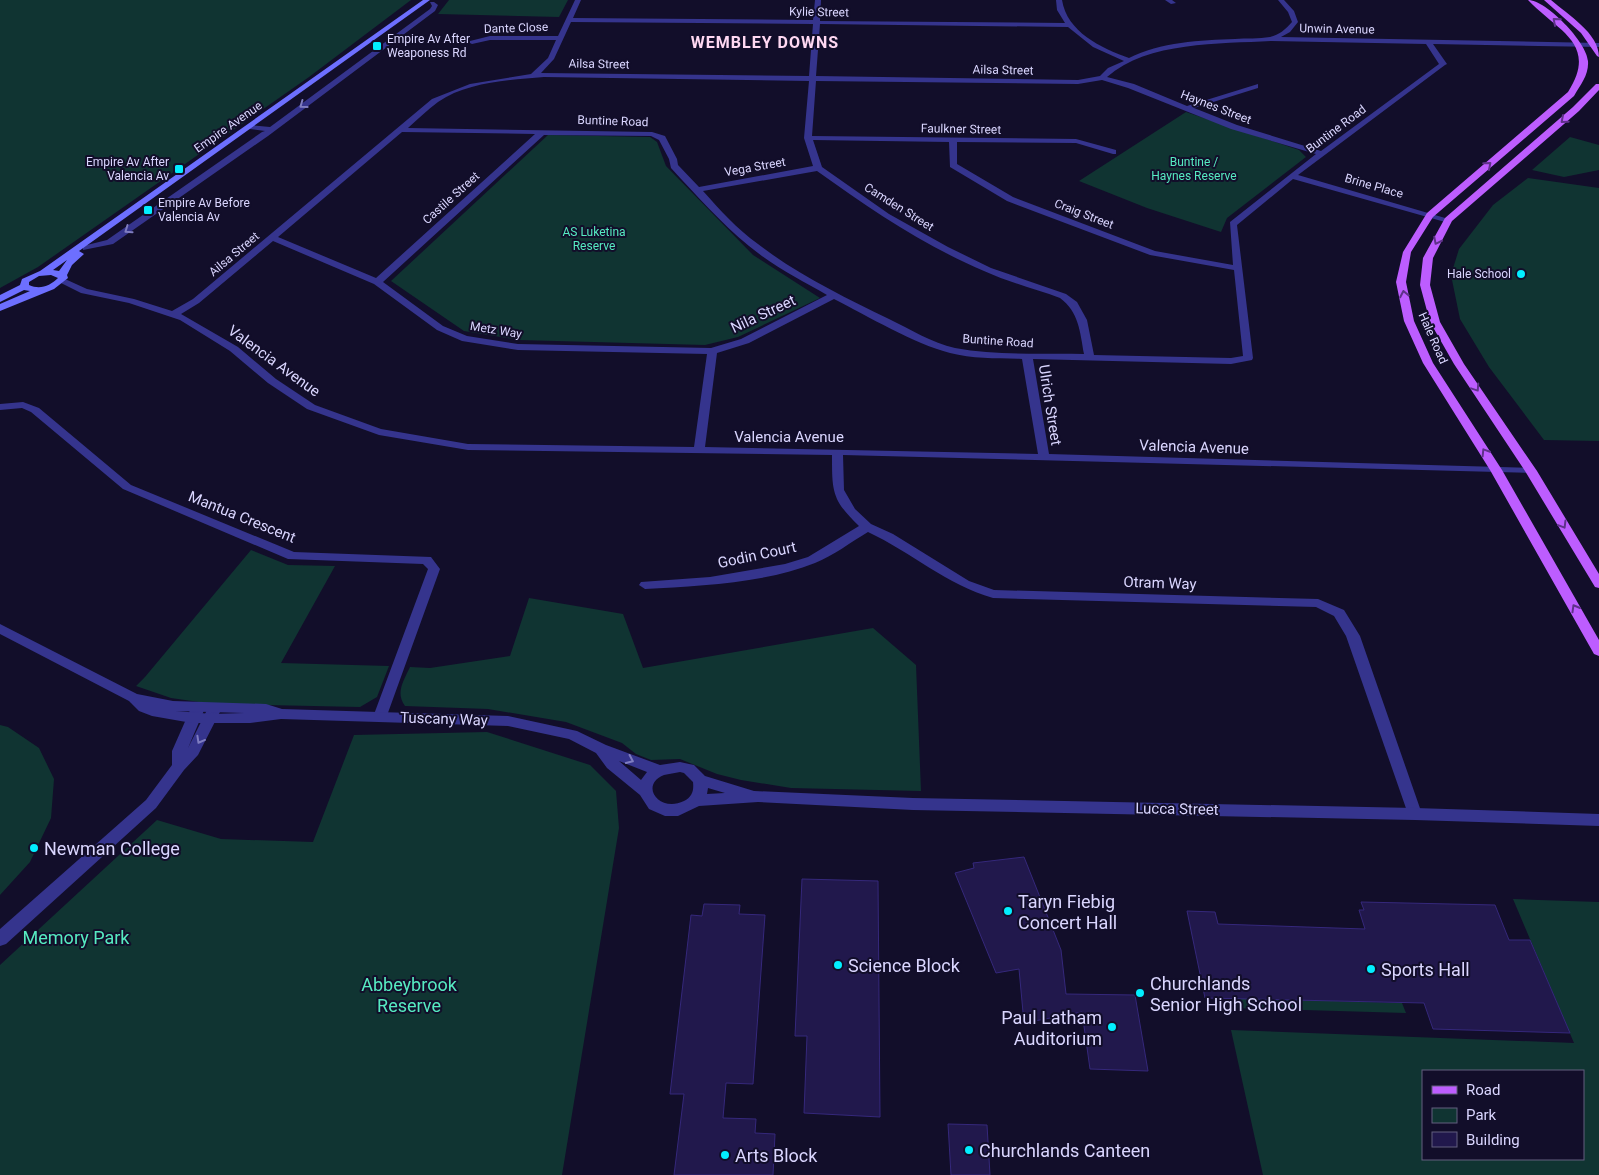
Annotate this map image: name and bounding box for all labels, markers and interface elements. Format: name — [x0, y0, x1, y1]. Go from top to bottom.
street label: Kylie Street — [789, 4, 849, 20]
one-way arrow — [1552, 18, 1561, 27]
street label: Dante Close — [484, 20, 548, 36]
street label: Unwin Avenue — [1299, 21, 1375, 37]
place label: Empire Av After Weaponess Rd — [387, 32, 470, 60]
district label: WEMBLEY DOWNS — [691, 33, 839, 52]
marker: Empire Av After Weaponess Rd — [371, 40, 383, 52]
street label: Ailsa Street — [568, 56, 630, 72]
street label: Ailsa Street — [972, 62, 1034, 78]
street label: Haynes Street — [1179, 87, 1253, 127]
street label: Empire Avenue — [191, 98, 265, 156]
one-way arrow — [299, 99, 309, 108]
street label: Buntine Road — [1303, 102, 1369, 156]
street label: Buntine Road — [577, 113, 649, 129]
one-way arrow — [1561, 114, 1570, 122]
street label: Faulkner Street — [921, 121, 1001, 137]
place label: Empire Av After Valencia Av — [86, 155, 169, 183]
street label: Vega Street — [723, 155, 787, 179]
park label: Buntine / Haynes Reserve — [1151, 155, 1237, 183]
one-way arrow — [1482, 161, 1491, 170]
marker: Empire Av After Valencia Av — [173, 163, 185, 175]
street label: Castile Street — [420, 169, 482, 227]
street label: Brine Place — [1343, 171, 1405, 201]
street label: Camden Street — [862, 180, 936, 234]
place label: Empire Av Before Valencia Av — [158, 196, 250, 224]
street label: Craig Street — [1052, 196, 1116, 232]
marker: Empire Av Before Valencia Av — [142, 204, 154, 216]
one-way arrow — [124, 224, 134, 233]
park label: AS Luketina Reserve — [562, 225, 626, 253]
street label: Ailsa Street — [206, 229, 262, 279]
one-way arrow — [1433, 235, 1443, 244]
place label: Hale School — [1447, 267, 1511, 281]
marker: Hale School — [1515, 268, 1527, 280]
one-way arrow — [1399, 289, 1409, 298]
street label: Nila Street — [728, 291, 798, 337]
street label: Hale Road — [1415, 310, 1451, 366]
street label: Metz Way — [469, 319, 523, 341]
street label: Valencia Avenue — [224, 321, 324, 401]
street label: Buntine Road — [962, 332, 1034, 350]
street label: Ulrich Street — [1035, 363, 1065, 447]
one-way arrow — [1469, 383, 1479, 392]
street label: Valencia Avenue — [734, 428, 844, 446]
street label: Valencia Avenue — [1139, 436, 1249, 458]
one-way arrow — [1481, 449, 1491, 458]
street label: Mantua Crescent — [186, 487, 298, 547]
one-way arrow — [1557, 519, 1567, 528]
street label: Godin Court — [716, 538, 798, 572]
street label: Otram Way — [1123, 573, 1197, 593]
one-way arrow — [1571, 605, 1581, 614]
street label: Tuscany Way — [400, 708, 488, 730]
one-way arrow — [196, 734, 206, 743]
one-way arrow — [625, 754, 634, 764]
street label: Lucca Street — [1135, 799, 1219, 819]
place label: Newman College — [44, 838, 180, 859]
marker: Newman College — [28, 842, 40, 854]
place label: Taryn Fiebig Concert Hall — [1018, 891, 1117, 933]
marker: Taryn Fiebig Concert Hall — [1002, 905, 1014, 917]
park label: Memory Park — [23, 927, 130, 948]
place label: Science Block — [848, 955, 961, 976]
marker: Science Block — [832, 959, 844, 971]
place label: Sports Hall — [1381, 959, 1470, 980]
marker: Sports Hall — [1365, 963, 1377, 975]
place label: Churchlands Senior High School — [1150, 973, 1302, 1015]
park label: Abbeybrook Reserve — [361, 974, 458, 1016]
marker: Churchlands Senior High School — [1134, 987, 1146, 999]
place label: Paul Latham Auditorium — [1001, 1007, 1102, 1049]
marker: Paul Latham Auditorium — [1106, 1021, 1118, 1033]
legend — [1422, 1070, 1584, 1160]
text: Road — [1466, 1081, 1500, 1099]
text: Park — [1466, 1106, 1497, 1124]
text: Building — [1466, 1131, 1520, 1149]
place label: Churchlands Canteen — [979, 1140, 1150, 1161]
marker: Churchlands Canteen — [963, 1144, 975, 1156]
place label: Arts Block — [735, 1145, 818, 1166]
marker: Arts Block — [719, 1149, 731, 1161]

